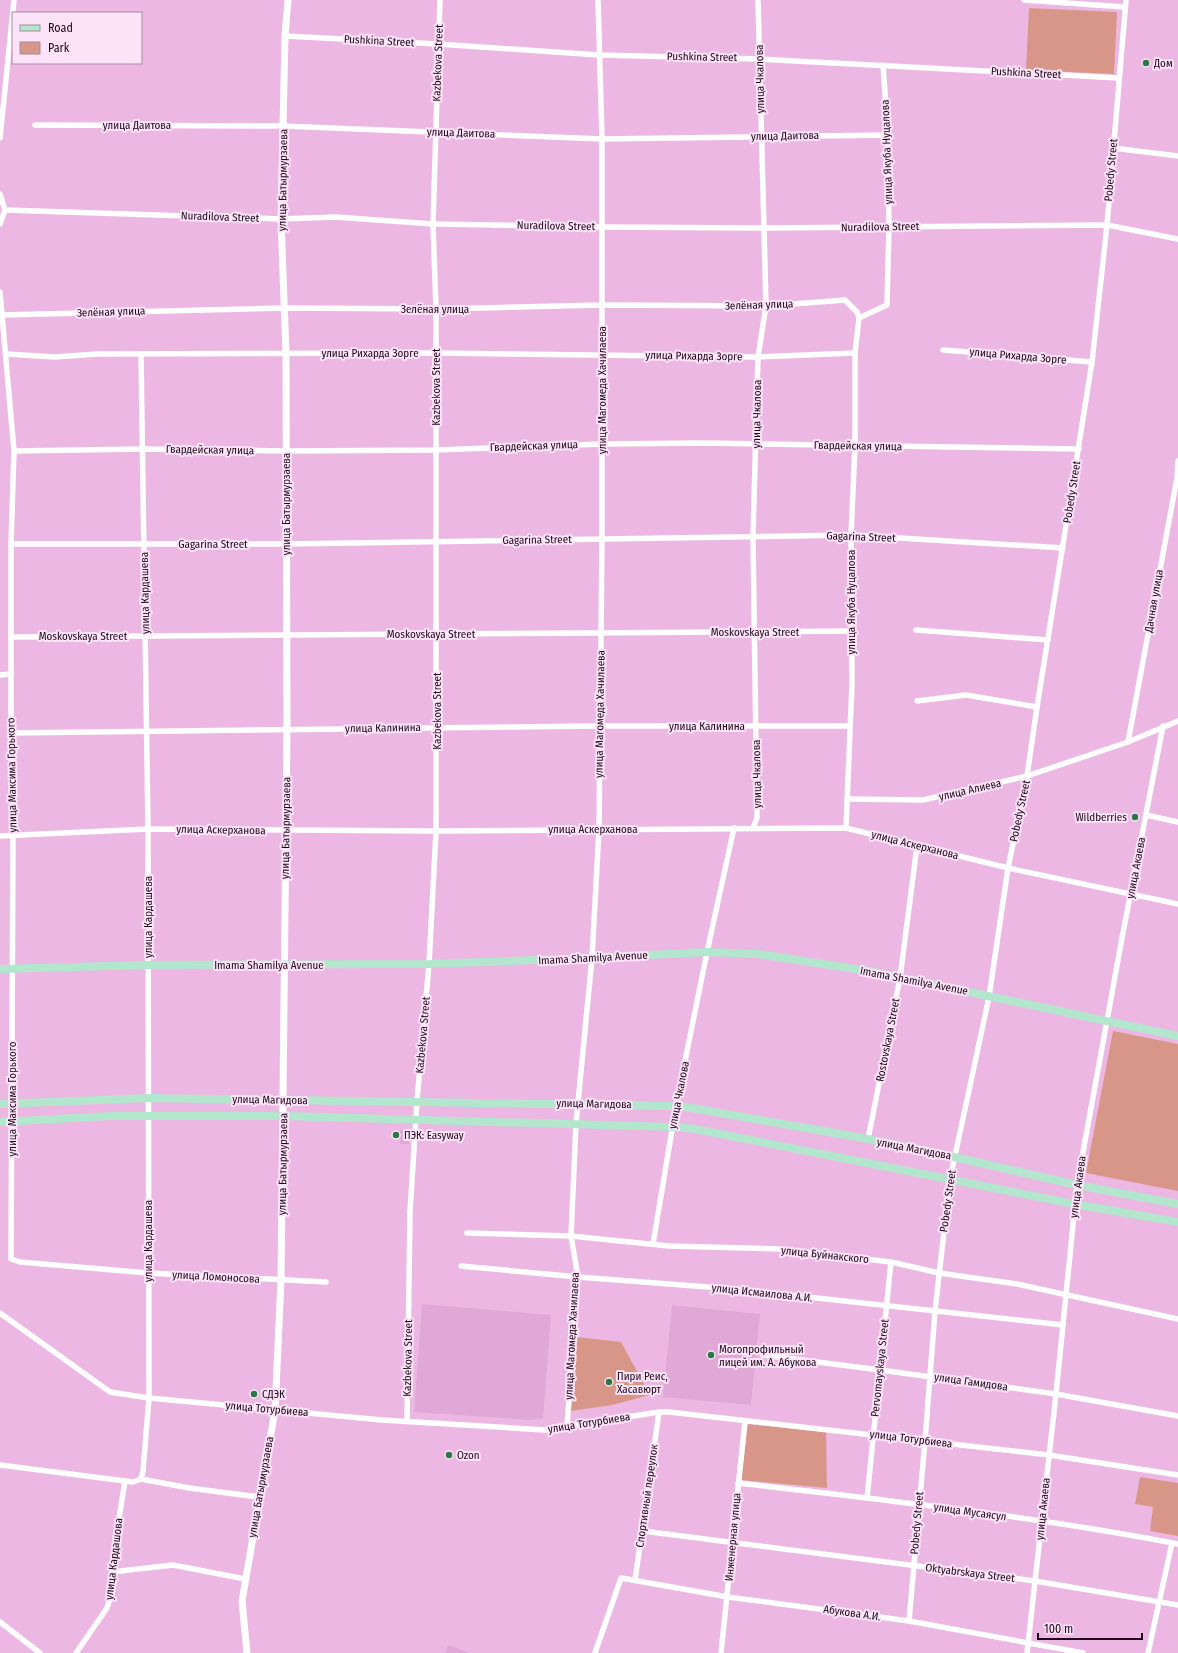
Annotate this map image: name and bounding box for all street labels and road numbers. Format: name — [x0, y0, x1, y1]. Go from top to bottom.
street label: Kazbekova Street — [430, 24, 446, 102]
street label: Pushkina Street — [343, 33, 415, 49]
street label: улица Чкалова — [753, 44, 767, 114]
street label: Pushkina Street — [667, 50, 738, 64]
street label: Pushkina Street — [990, 65, 1062, 81]
street label: улица Якуба Нуцалова — [879, 99, 895, 205]
street label: улица Даитова — [103, 119, 171, 132]
street label: улица Даитова — [427, 125, 495, 141]
street label: улица Батырмурзаева — [276, 129, 290, 231]
street label: улица Даитова — [751, 129, 819, 143]
street label: Pobedy Street — [1102, 138, 1120, 202]
street label: Nuradilova Street — [181, 209, 260, 225]
street label: Nuradilova Street — [517, 219, 596, 233]
street label: Nuradilova Street — [841, 220, 920, 234]
street label: Зелёная улица — [725, 297, 793, 313]
street label: Зелёная улица — [401, 303, 469, 316]
street label: Зелёная улица — [77, 304, 145, 320]
street label: улица Магомеда Хачилаева — [596, 326, 609, 454]
street label: улица Рихарда Зорге — [969, 345, 1067, 367]
street label: улица Рихарда Зорге — [321, 347, 419, 360]
street label: Kazbekova Street — [430, 348, 443, 426]
street label: улица Рихарда Зорге — [645, 349, 743, 363]
street label: улица Чкалова — [750, 379, 764, 449]
street label: Гвардейская улица — [490, 438, 578, 454]
street label: Гвардейская улица — [814, 439, 902, 453]
street label: Гвардейская улица — [166, 443, 254, 457]
street label: улица Батырмурзаева — [280, 453, 293, 555]
street label: Pobedy Street — [1061, 460, 1083, 524]
street label: Gagarina Street — [826, 529, 896, 545]
street label: Gagarina Street — [502, 533, 572, 547]
street label: Gagarina Street — [178, 538, 248, 551]
street label: улица Якуба Нуцалова — [845, 550, 858, 654]
street label: улица Кардашева — [138, 552, 152, 634]
street label: Дачная улица — [1142, 568, 1166, 635]
street label: Moskovskaya Street — [711, 626, 800, 639]
street label: Moskovskaya Street — [387, 628, 476, 641]
street label: Moskovskaya Street — [39, 630, 128, 643]
street label: улица Магомеда Хачилаева — [592, 650, 608, 778]
street label: Kazbekova Street — [431, 672, 444, 750]
street label: улица Максима Горького — [4, 717, 20, 833]
street label: улица Калинина — [669, 720, 745, 733]
street label: улица Калинина — [345, 721, 421, 735]
street label: улица Чкалова — [750, 739, 764, 809]
street label: улица Алиева — [937, 776, 1003, 804]
street label: улица Батырмурзаева — [279, 777, 293, 879]
street label: Pobedy Street — [1007, 778, 1033, 843]
street label: улица Аскерханова — [176, 823, 266, 837]
street label: улица Аскерханова — [548, 823, 638, 836]
street label: улица Аскерханова — [870, 828, 960, 862]
street label: улица Акаева — [1124, 836, 1148, 900]
street label: улица Кардашева — [142, 876, 155, 958]
street label: Imama Shamilya Avenue — [538, 949, 648, 967]
street label: Imama Shamilya Avenue — [214, 959, 324, 972]
street label: Imama Shamilya Avenue — [859, 964, 969, 998]
street label: Kazbekova Street — [413, 996, 433, 1074]
street label: Rostovskaya Street — [874, 997, 903, 1083]
street label: улица Максима Горького — [6, 1041, 19, 1157]
street label: улица Чкалова — [666, 1060, 692, 1130]
street label: улица Магидова — [232, 1093, 308, 1107]
street label: улица Магидова — [556, 1097, 632, 1111]
street label: улица Батырмурзаева — [276, 1113, 290, 1215]
street label: улица Магидова — [876, 1135, 952, 1163]
street label: улица Акаева — [1067, 1155, 1089, 1219]
street label: Pobedy Street — [937, 1169, 959, 1233]
street label: улица Кардашева — [142, 1200, 155, 1282]
street label: улица Буйнакского — [780, 1244, 870, 1266]
street label: улица Ломоносова — [172, 1268, 260, 1286]
street label: улица Магомеда Хачилаева — [562, 1272, 582, 1400]
street label: улица Исмаилова А.И. — [711, 1281, 813, 1305]
street label: Pervomayskaya Street — [868, 1318, 892, 1418]
street label: Kazbekova Street — [401, 1319, 415, 1397]
street label: улица Гамидова — [933, 1370, 1009, 1394]
street label: улица Тотурбиева — [225, 1399, 309, 1419]
street label: улица Тотурбиева — [547, 1410, 631, 1436]
street label: улица Тотурбиева — [869, 1427, 953, 1451]
street label: улица Батырмурзаева — [246, 1436, 276, 1538]
street label: Спортивный переулок — [633, 1443, 661, 1548]
street label: улица Акаева — [1033, 1477, 1053, 1541]
street label: Pobedy Street — [908, 1491, 926, 1555]
street label: Инженерная улица — [723, 1492, 743, 1582]
street label: улица Мусаясул — [933, 1500, 1007, 1524]
street label: улица Кардашова — [103, 1517, 125, 1601]
street label: Oktyabrskaya Street — [925, 1561, 1016, 1585]
street label: Абукова А.И. — [822, 1603, 882, 1623]

